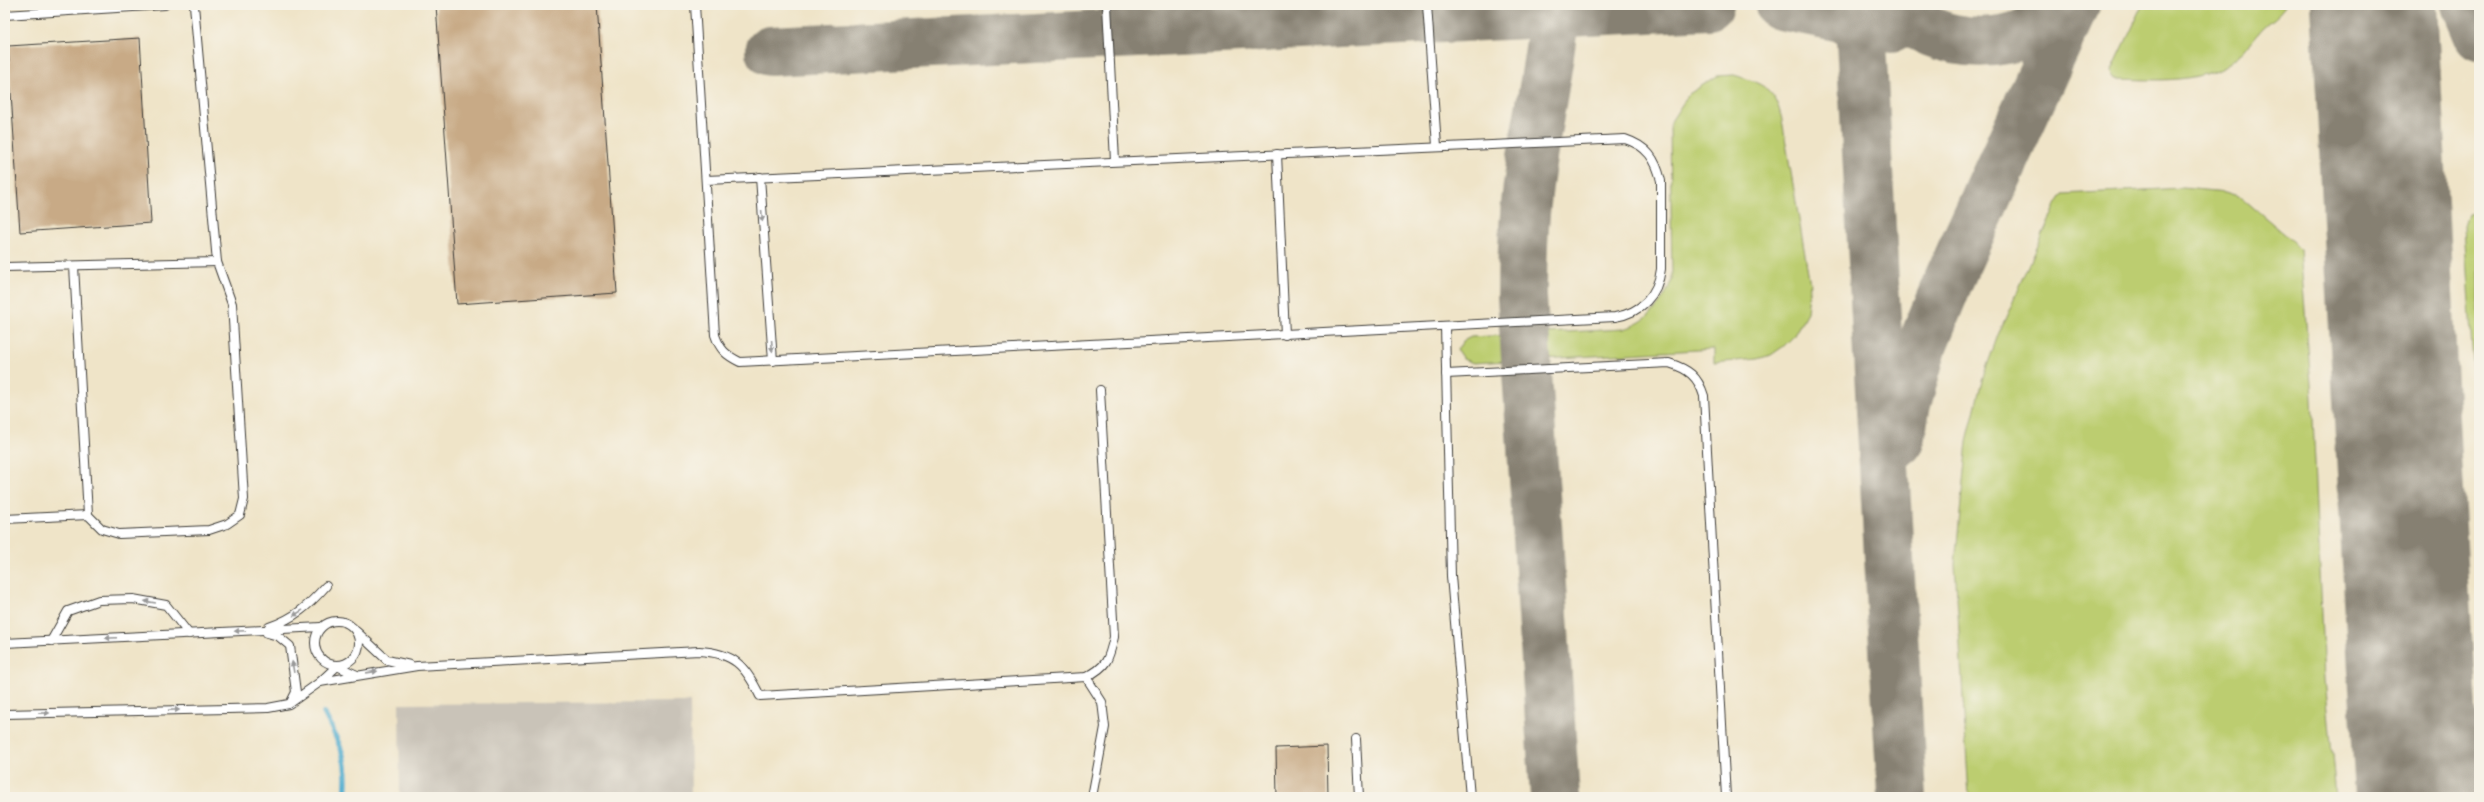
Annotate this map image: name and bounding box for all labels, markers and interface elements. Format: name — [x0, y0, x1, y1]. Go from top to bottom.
one-way arrow — [759, 210, 766, 222]
one-way arrow — [768, 340, 775, 352]
one-way arrow — [144, 599, 156, 605]
one-way arrow — [293, 609, 303, 617]
one-way arrow — [234, 628, 246, 635]
one-way arrow — [105, 634, 117, 641]
one-way arrow — [290, 661, 296, 673]
one-way arrow — [366, 669, 378, 675]
one-way arrow — [168, 707, 181, 713]
one-way arrow — [38, 710, 51, 716]

